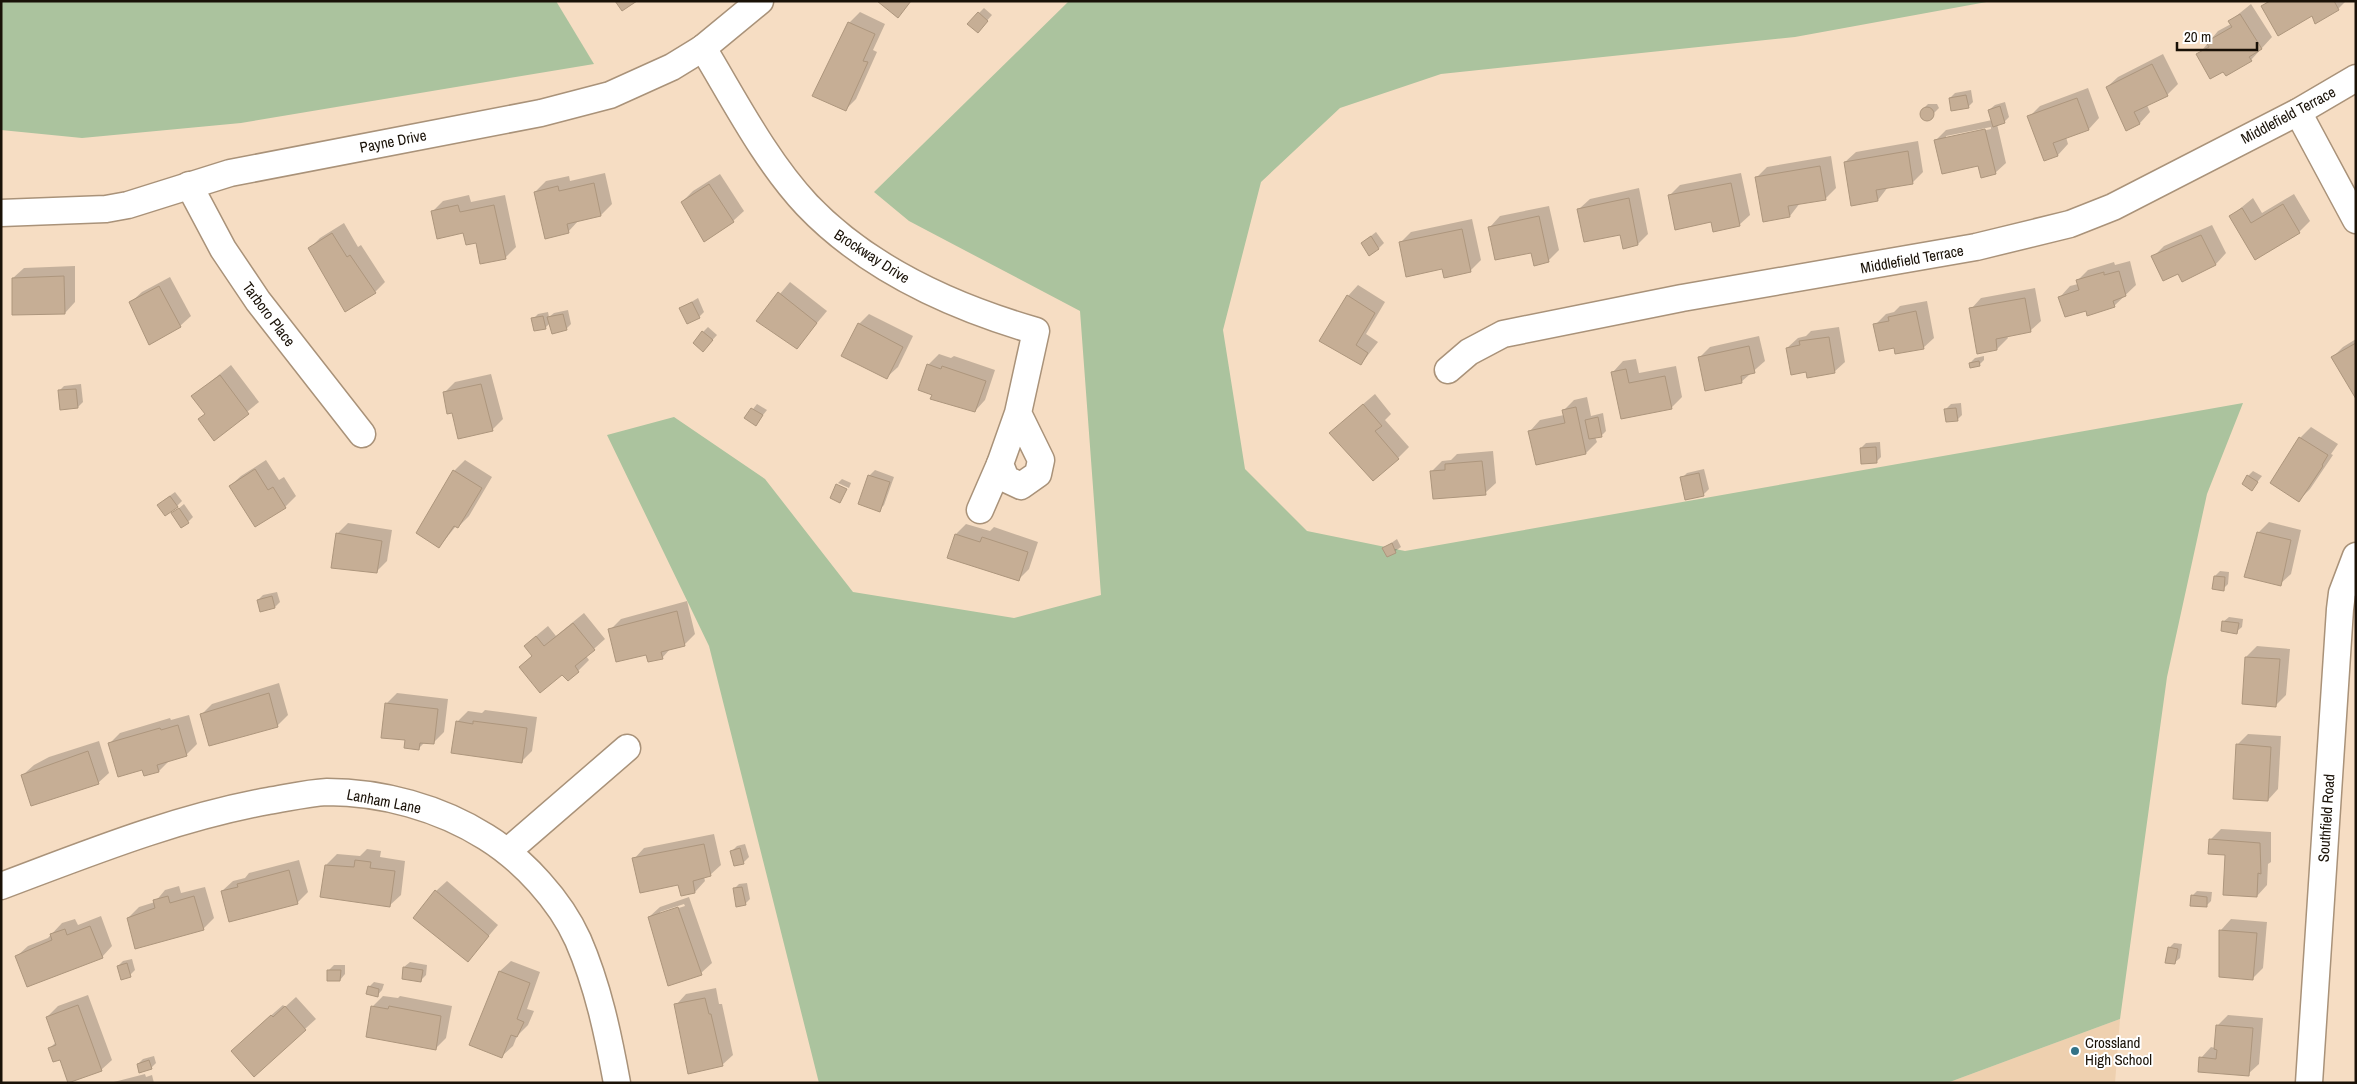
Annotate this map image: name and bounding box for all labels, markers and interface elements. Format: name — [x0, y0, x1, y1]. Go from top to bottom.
scale bar — [2177, 20, 2257, 52]
text: 20 m — [2184, 26, 2211, 47]
street label: Middlefield Terrace — [2237, 81, 2339, 149]
street label: Payne Drive — [358, 124, 428, 158]
street label: Brockway Drive — [830, 224, 914, 288]
street label: Middlefield Terrace — [1859, 240, 1965, 278]
street label: Tarboro Place — [238, 277, 300, 351]
street label: Southfield Road — [2312, 773, 2340, 863]
street label: Lanham Lane — [345, 784, 423, 819]
place label: Crossland High School — [2085, 1032, 2152, 1070]
marker: Crossland High School — [2069, 1045, 2081, 1057]

